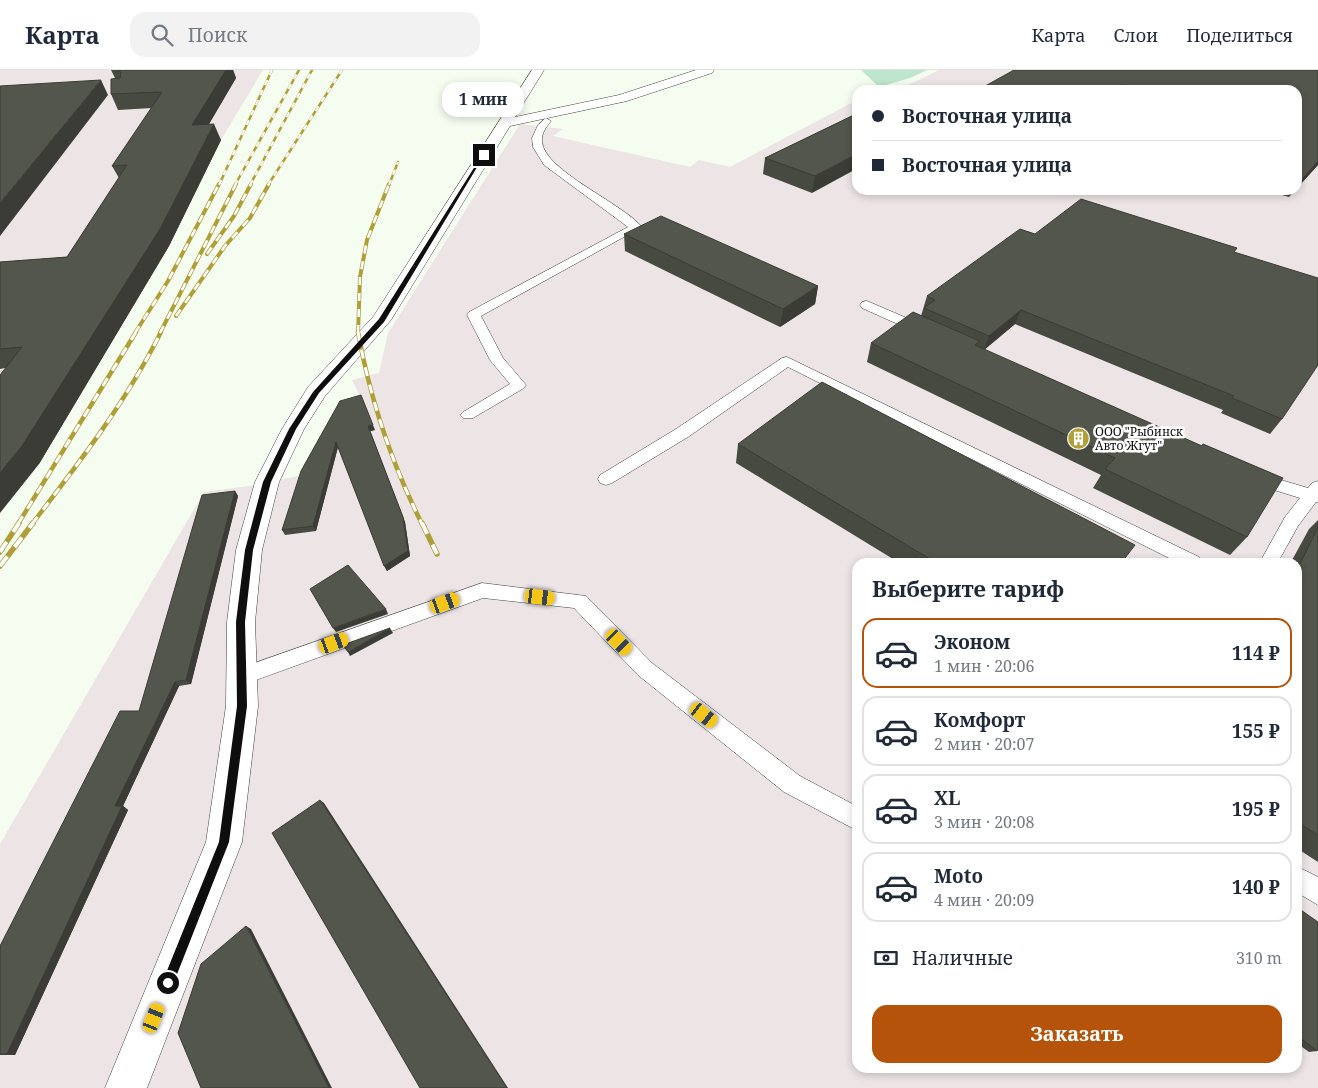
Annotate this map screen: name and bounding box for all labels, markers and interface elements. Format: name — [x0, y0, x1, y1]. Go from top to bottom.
search box — [130, 12, 480, 57]
text: Карта — [25, 18, 100, 51]
icon: search — [148, 21, 176, 49]
text: Поиск — [188, 22, 247, 48]
text: Карта — [1031, 23, 1086, 47]
text: Слои — [1114, 23, 1158, 47]
text: Поделиться — [1186, 23, 1293, 47]
callout: 1 мин — [443, 82, 525, 118]
text: 1 мин — [459, 88, 507, 110]
text: Восточная улица — [902, 103, 1072, 129]
route end — [473, 144, 495, 166]
text: Восточная улица — [902, 152, 1072, 178]
place label: ООО "Рыбинск Авто Жгут" — [1095, 423, 1184, 454]
building icon: ООО "Рыбинск Авто Жгут" — [1067, 427, 1091, 451]
text: Выберите тариф — [872, 573, 1064, 603]
car — [524, 588, 555, 606]
car — [428, 591, 461, 615]
car — [603, 626, 634, 658]
text: Эконом — [934, 629, 1010, 655]
car — [317, 631, 350, 655]
icon: car — [874, 631, 919, 676]
text: 114 ₽ — [1232, 640, 1280, 666]
text: 1 мин · 20:06 — [934, 655, 1035, 677]
car — [687, 700, 720, 730]
text: Комфорт — [934, 707, 1025, 733]
icon: car — [874, 709, 919, 754]
text: 155 ₽ — [1232, 718, 1280, 744]
text: 2 мин · 20:07 — [934, 733, 1035, 755]
text: XL — [934, 785, 960, 811]
icon: car — [874, 787, 919, 832]
text: 195 ₽ — [1232, 796, 1280, 822]
text: 3 мин · 20:08 — [934, 811, 1035, 833]
text: Moto — [934, 863, 983, 889]
icon: car — [874, 865, 919, 910]
text: 140 ₽ — [1232, 874, 1280, 900]
text: 4 мин · 20:09 — [934, 889, 1035, 911]
icon: cash — [872, 944, 900, 972]
text: Наличные — [912, 945, 1013, 971]
text: 310 m — [1236, 947, 1282, 969]
route start — [157, 972, 179, 994]
car — [141, 1001, 166, 1035]
button: Заказать — [872, 1005, 1282, 1063]

